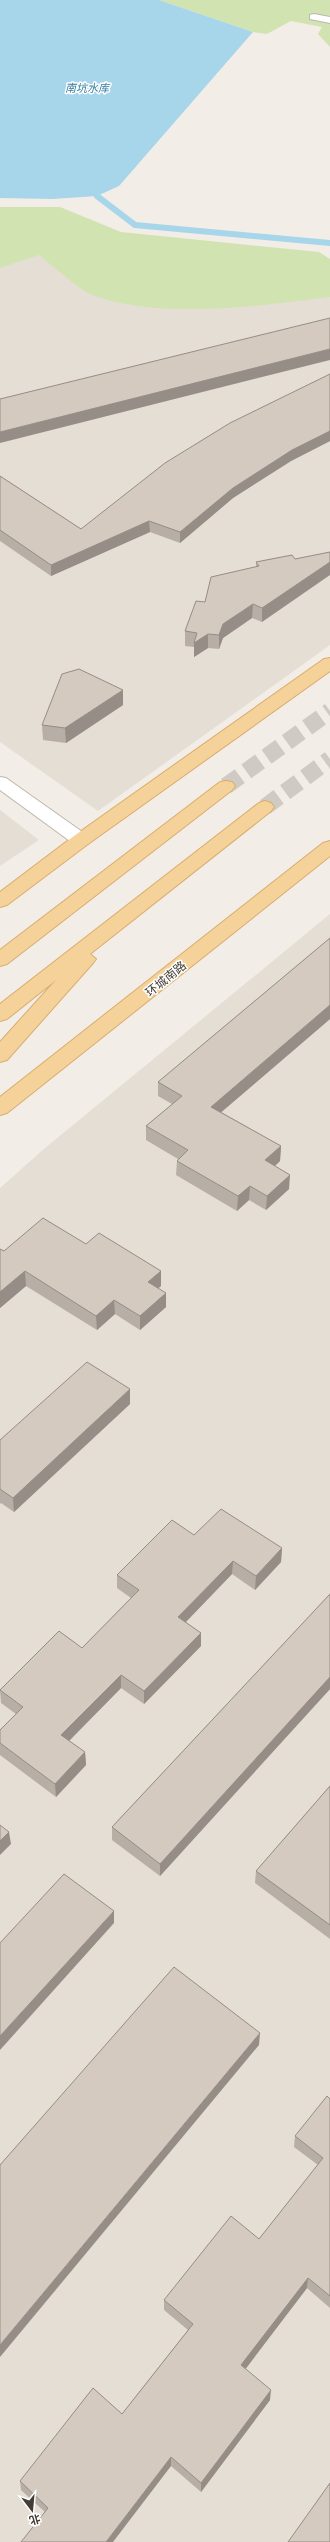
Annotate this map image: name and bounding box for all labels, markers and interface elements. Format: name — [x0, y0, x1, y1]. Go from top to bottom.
water label: 南坑水库 — [65, 81, 111, 95]
street label: 环城南路 — [142, 958, 189, 1000]
north arrow — [12, 2490, 52, 2530]
text: 北 — [28, 2511, 42, 2528]

